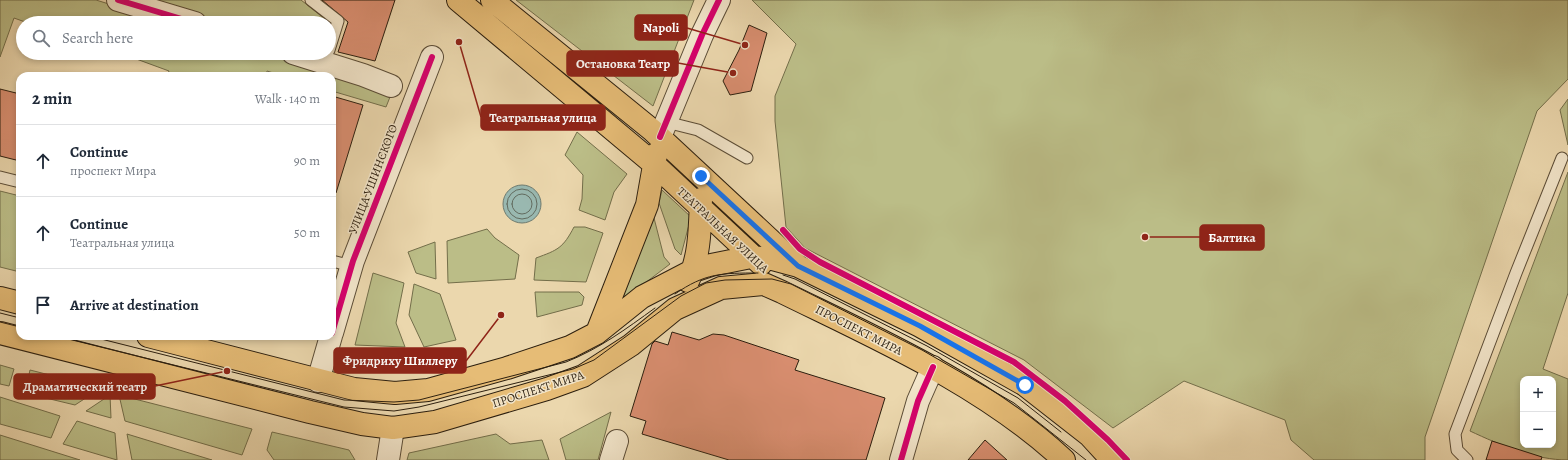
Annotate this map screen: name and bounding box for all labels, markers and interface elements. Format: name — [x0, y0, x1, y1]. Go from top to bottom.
callout: Napoli — [635, 15, 687, 40]
search box — [16, 16, 336, 60]
text: Napoli — [643, 19, 679, 36]
icon: search — [30, 27, 52, 49]
text: Search here — [62, 28, 133, 48]
callout: Остановка Театр — [567, 51, 678, 76]
text: Остановка Театр — [576, 55, 670, 72]
text: 2 min — [32, 87, 72, 110]
text: Walk · 140 m — [255, 90, 320, 107]
callout: Театральная улица — [481, 105, 605, 130]
text: Театральная улица — [489, 109, 598, 126]
street label: УЛИЦА УШИНСКОГО — [345, 122, 401, 236]
text: Continue — [70, 142, 128, 162]
icon: ahead — [32, 150, 54, 172]
text: 90 m — [294, 152, 320, 169]
text: проспект Мира — [70, 162, 156, 179]
route end — [692, 167, 710, 185]
street label: ТЕАТРАЛЬНАЯ УЛИЦА — [674, 183, 773, 277]
text: Continue — [70, 214, 128, 234]
icon: ahead — [32, 222, 54, 244]
text: 50 m — [294, 224, 320, 241]
callout: Балтика — [1200, 225, 1264, 250]
text: Балтика — [1208, 229, 1257, 246]
text: Театральная улица — [70, 234, 175, 251]
icon: arrive — [32, 294, 54, 316]
text: Arrive at destination — [70, 295, 199, 315]
street label: ПРОСПЕКТ МИРА — [813, 301, 906, 359]
callout: Фридриху Шиллеру — [334, 348, 466, 373]
text: Фридриху Шиллеру — [342, 352, 458, 369]
street label: ПРОСПЕКТ МИРА — [490, 366, 587, 411]
callout: Драматический театр — [14, 374, 155, 399]
route start — [1016, 376, 1034, 394]
map controls — [1520, 376, 1556, 448]
button: + — [1520, 376, 1556, 412]
text: Драматический театр — [23, 378, 147, 395]
button: − — [1520, 412, 1556, 448]

